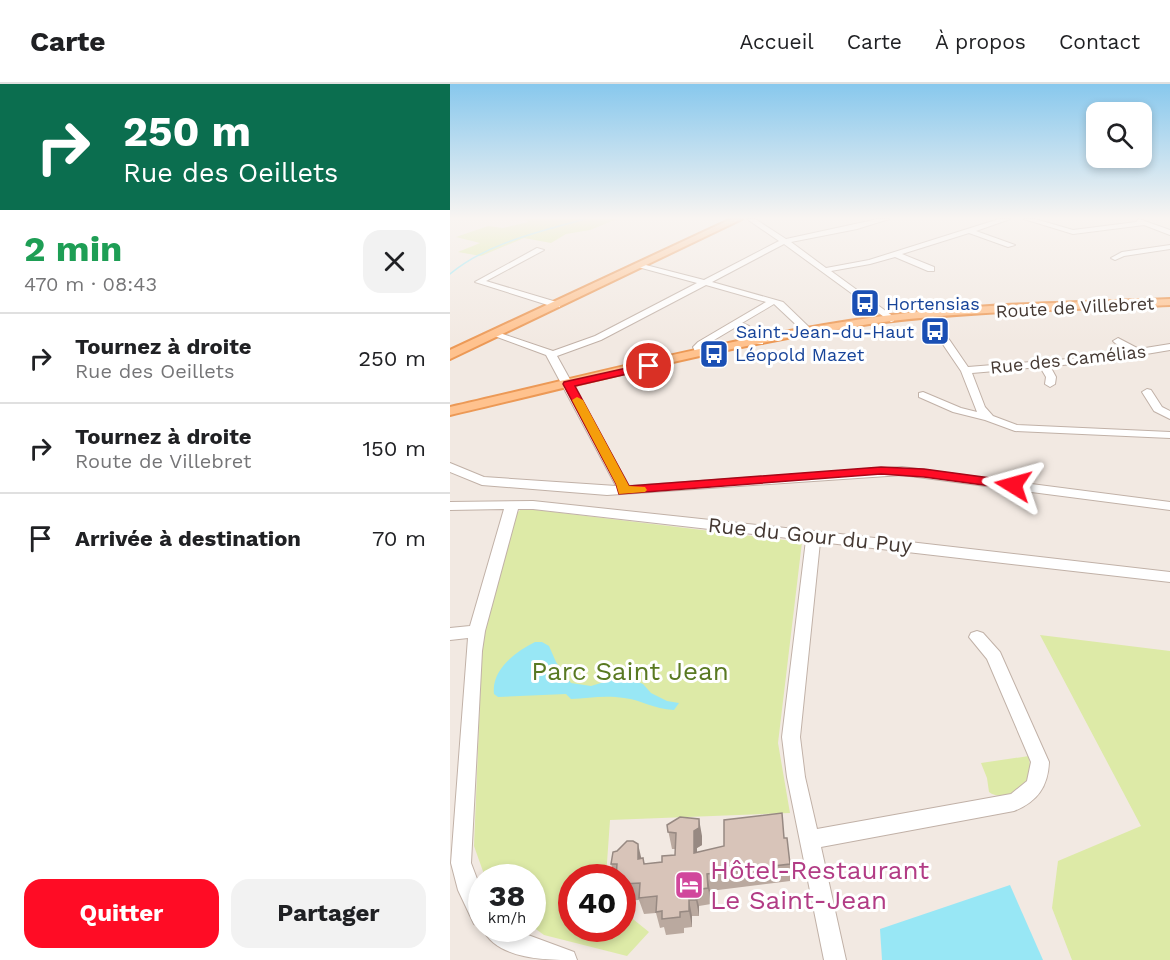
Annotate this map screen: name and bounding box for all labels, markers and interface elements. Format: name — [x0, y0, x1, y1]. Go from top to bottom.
text: Carte — [30, 25, 105, 58]
text: Accueil — [739, 29, 814, 54]
text: Carte — [847, 29, 902, 54]
text: À propos — [935, 29, 1026, 54]
text: Contact — [1059, 29, 1140, 54]
map controls — [1086, 102, 1152, 168]
button: search — [1086, 102, 1152, 168]
text: 250 m — [123, 107, 251, 156]
icon: right — [24, 108, 102, 186]
text: Rue des Oeillets — [123, 157, 338, 189]
text: 2 min — [24, 228, 122, 270]
button: close — [363, 230, 426, 293]
text: 470 m · 08:43 — [24, 272, 157, 296]
bus stop icon: Hortensias — [849, 287, 881, 319]
street label: Route de Villebret — [995, 292, 1155, 322]
place label: Hortensias — [886, 293, 980, 314]
bus stop icon: Saint-Jean-du-Haut — [919, 315, 951, 347]
place label: Saint-Jean-du-Haut — [736, 321, 914, 342]
text: Tournez à droite — [75, 334, 252, 359]
bus stop icon: Léopold Mazet — [698, 338, 730, 370]
pin — [623, 340, 674, 391]
street label: Rue des Camélias — [989, 340, 1147, 378]
icon: right — [24, 342, 57, 375]
place label: Léopold Mazet — [735, 344, 865, 365]
text: 250 m — [358, 346, 426, 371]
icon: arrive — [632, 349, 665, 382]
text: Rue des Oeillets — [75, 359, 234, 383]
text: Tournez à droite — [75, 424, 252, 449]
icon: right — [24, 432, 57, 465]
text: 150 m — [362, 436, 426, 461]
text: Route de Villebret — [75, 449, 251, 473]
position arrow — [981, 453, 1045, 517]
street label: Rue du Gour du Puy — [707, 512, 913, 558]
icon: arrive — [24, 522, 57, 555]
text: Arrivée à destination — [75, 526, 301, 551]
text: 70 m — [372, 526, 426, 551]
park label: Parc Saint Jean — [531, 656, 729, 686]
place label: Hôtel-Restaurant Le Saint-Jean — [710, 855, 929, 915]
speed limit sign: 40 — [558, 864, 636, 942]
hotel icon: Hôtel-Restaurant Le Saint-Jean — [673, 869, 705, 901]
text: 38 — [489, 878, 525, 913]
button: Quitter — [24, 879, 219, 948]
button: Partager — [231, 879, 426, 948]
text: km/h — [488, 909, 526, 927]

